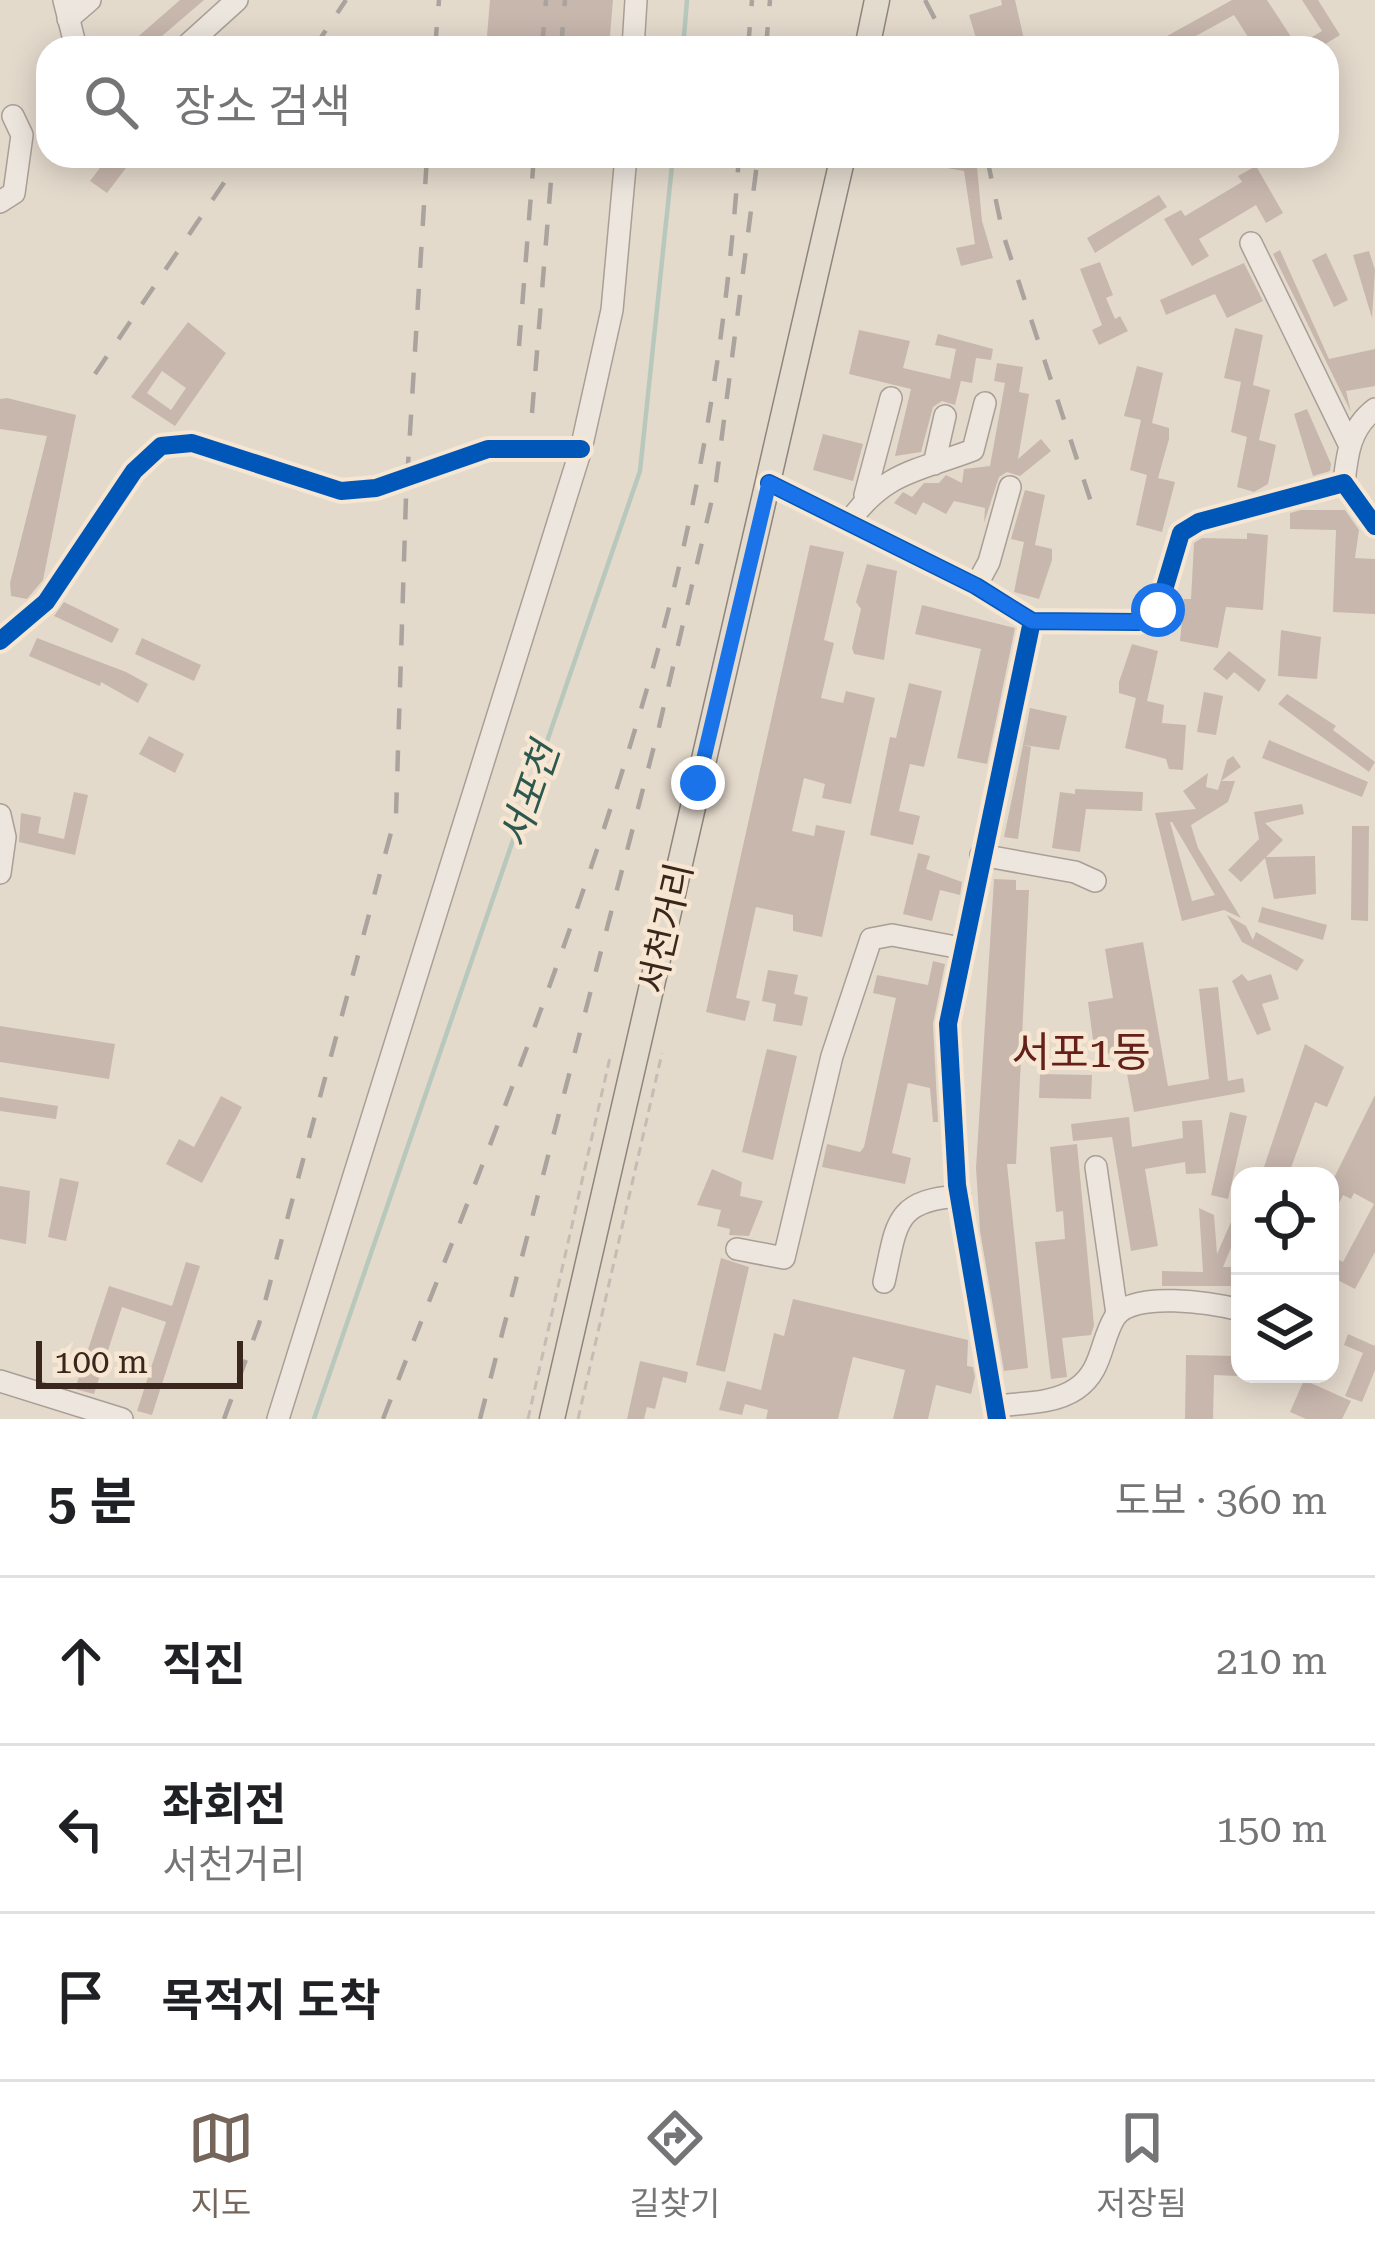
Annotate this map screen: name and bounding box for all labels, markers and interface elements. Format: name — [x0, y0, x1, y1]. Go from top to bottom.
search box — [36, 36, 1339, 168]
icon: search — [78, 69, 144, 135]
text: 장소 검색 — [174, 80, 351, 133]
route start — [1131, 583, 1185, 637]
water label: 서포천 — [491, 733, 571, 854]
route end — [671, 756, 725, 810]
street label: 서천거리 — [631, 859, 701, 997]
district label: 서포1동 — [1011, 1028, 1151, 1077]
map controls — [1231, 1167, 1339, 1383]
button: locate — [1231, 1167, 1339, 1275]
button: layers — [1231, 1275, 1339, 1383]
scale bar — [36, 1335, 243, 1388]
text: 100 m — [54, 1342, 148, 1381]
text: 5 분 — [48, 1472, 136, 1531]
text: 도보 · 360 m — [1115, 1478, 1327, 1524]
icon: ahead — [48, 1628, 114, 1694]
text: 직진 — [162, 1638, 245, 1691]
text: 210 m — [1216, 1638, 1327, 1684]
text: 좌회전 — [162, 1778, 286, 1831]
icon: left — [48, 1796, 114, 1862]
text: 150 m — [1216, 1806, 1327, 1852]
text: 서천거리 — [162, 1842, 306, 1888]
icon: arrive — [48, 1964, 114, 2030]
text: 목적지 도착 — [162, 1974, 380, 2027]
tab: 지도 — [188, 2105, 254, 2225]
tab: 길찾기 — [629, 2105, 720, 2225]
tab: 저장됨 — [1096, 2105, 1187, 2225]

